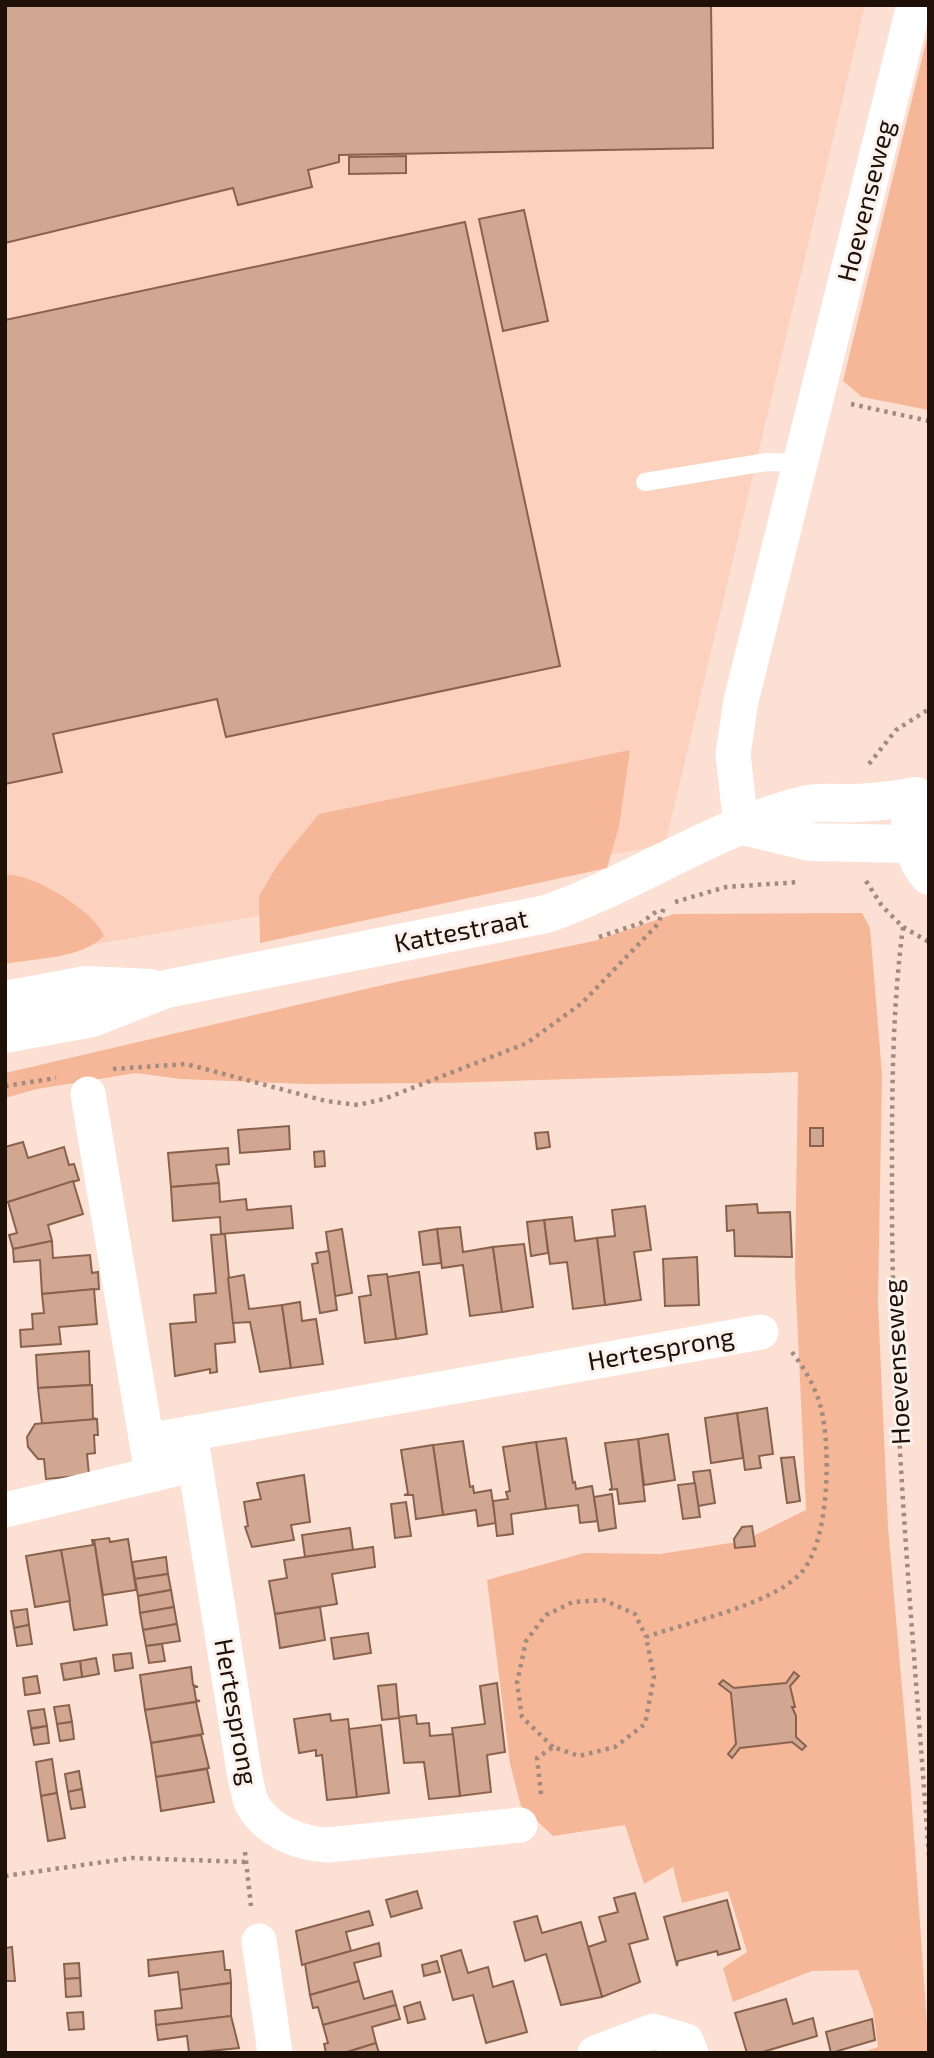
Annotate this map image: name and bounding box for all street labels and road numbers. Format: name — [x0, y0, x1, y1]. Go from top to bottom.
street label: Hoevenseweg — [829, 116, 900, 285]
street label: Kattestraat — [391, 901, 530, 958]
street label: Hoevenseweg — [876, 1279, 915, 1446]
street label: Hertesprong — [585, 1319, 736, 1376]
street label: Hertesprong — [209, 1636, 266, 1787]

